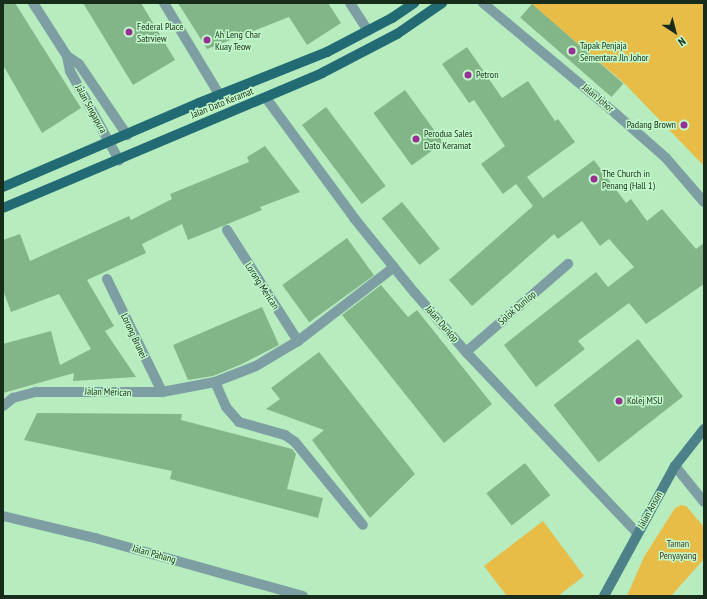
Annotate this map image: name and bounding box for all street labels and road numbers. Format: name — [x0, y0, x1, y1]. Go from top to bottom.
street label: Jalan Johor — [580, 81, 616, 115]
street label: Jalan Singapura — [73, 83, 109, 135]
street label: Jalan Dato Keramat — [189, 85, 255, 121]
street label: Lorong Merican — [242, 260, 282, 312]
street label: Solok Dunlop — [496, 288, 538, 328]
street label: Jalan Dunlop — [423, 303, 461, 345]
street label: Lorong Brunei — [118, 312, 150, 360]
street label: Jalan Merican — [84, 385, 132, 399]
street label: Jalan Anson — [635, 489, 665, 531]
street label: Jalan Pahang — [131, 542, 177, 566]

